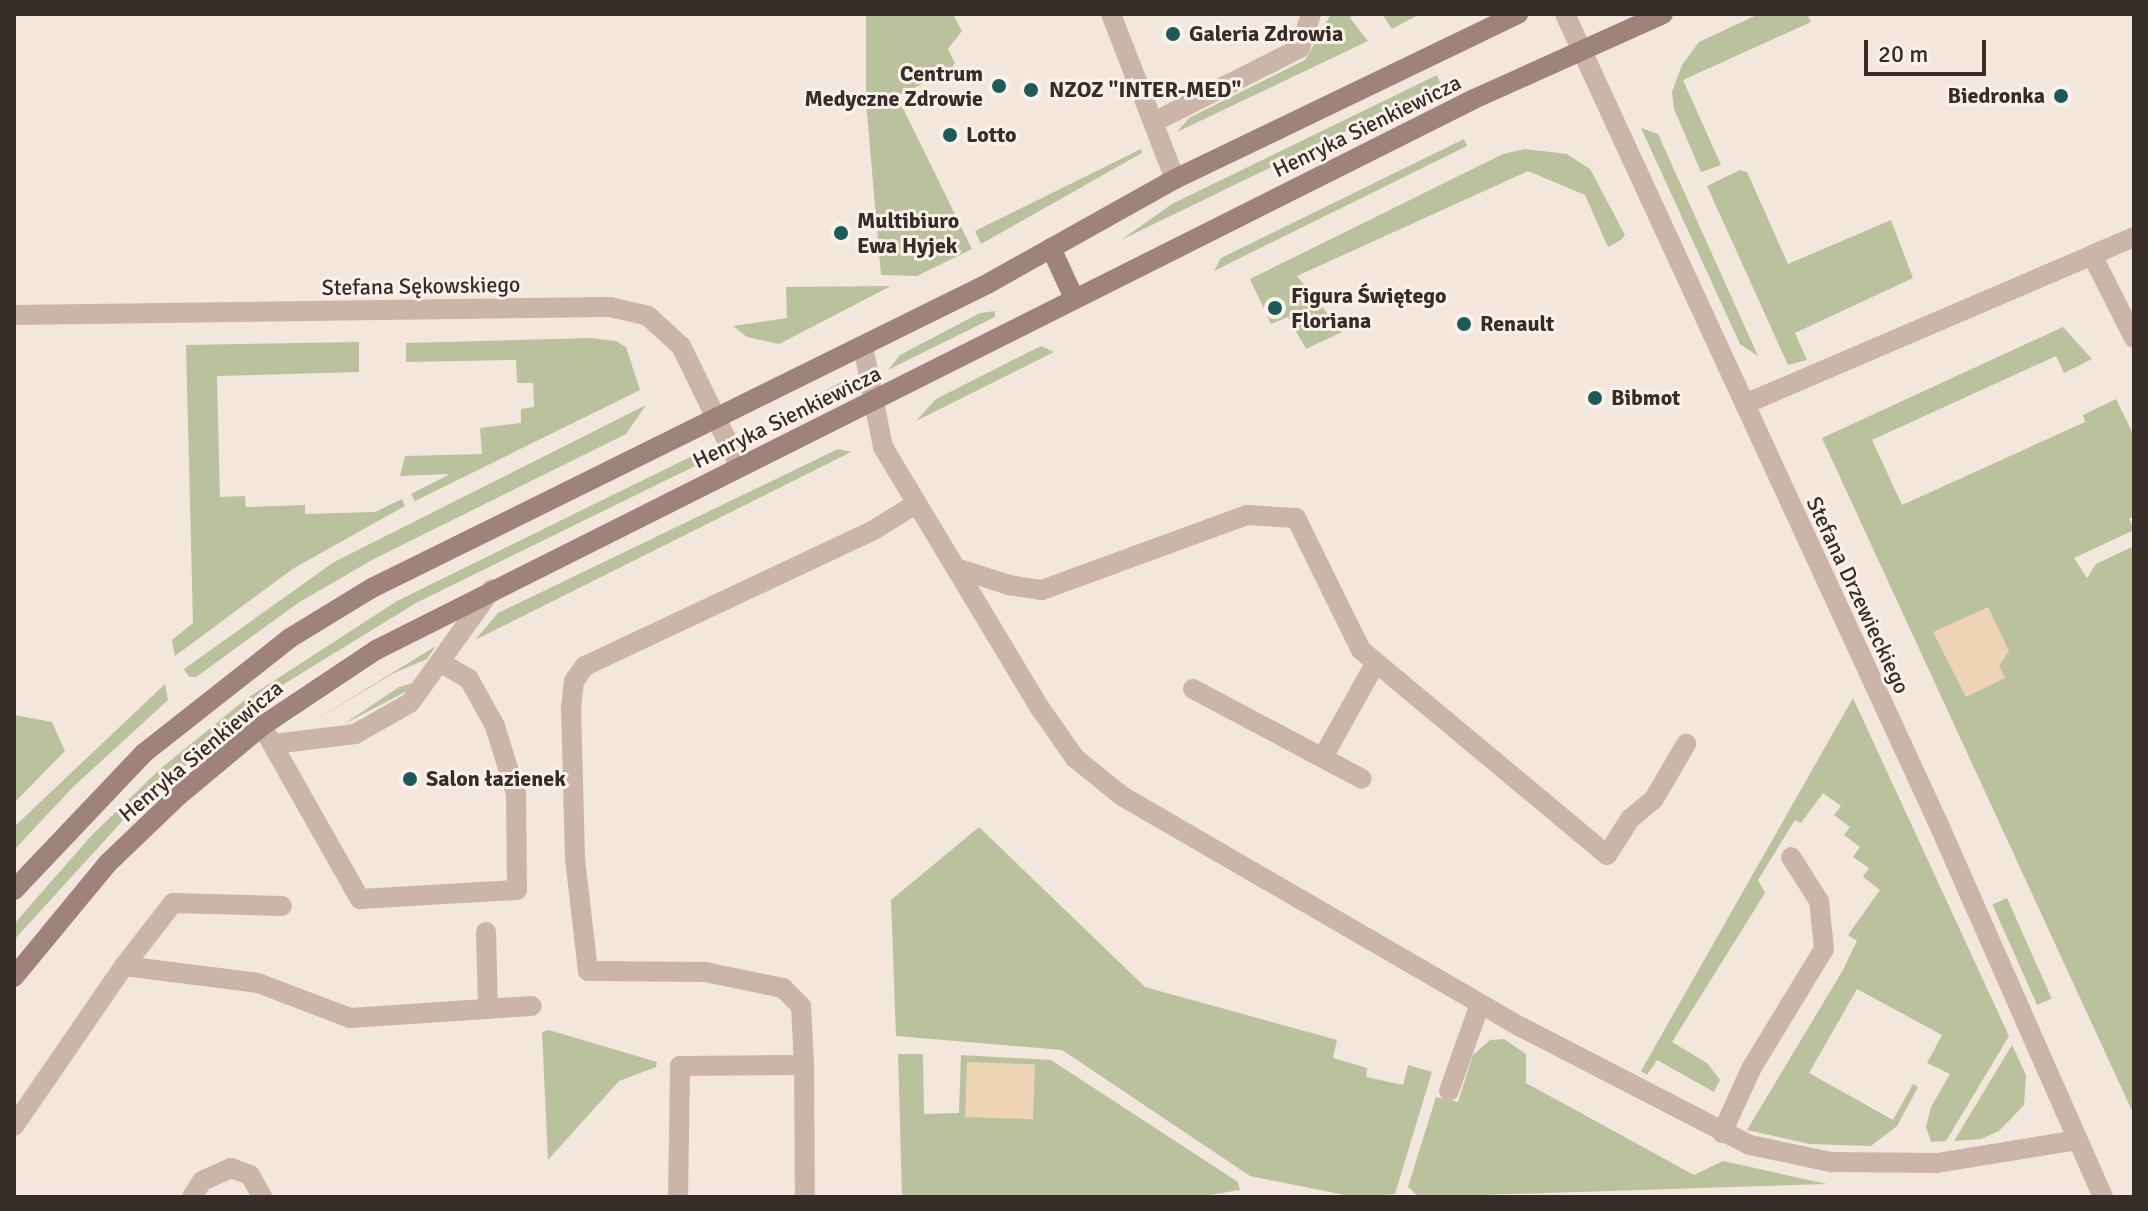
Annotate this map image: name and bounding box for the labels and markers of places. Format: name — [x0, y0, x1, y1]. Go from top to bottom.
place label: Galeria Zdrowia — [1189, 21, 1343, 47]
marker: Galeria Zdrowia — [1164, 25, 1182, 43]
place label: Centrum Medyczne Zdrowie — [804, 60, 983, 112]
marker: Centrum Medyczne Zdrowie — [990, 77, 1008, 95]
place label: NZOZ "INTER-MED" — [1049, 77, 1241, 103]
marker: NZOZ "INTER-MED" — [1020, 79, 1042, 101]
place label: Biedronka — [1947, 83, 2045, 109]
marker: Biedronka — [2052, 87, 2070, 105]
place label: Lotto — [966, 122, 1017, 148]
marker: Lotto — [941, 126, 959, 144]
place label: Multibiuro Ewa Hyjek — [857, 207, 959, 258]
marker: Multibiuro Ewa Hyjek — [832, 224, 850, 242]
place label: Figura Świętego Floriana — [1291, 282, 1447, 334]
marker: Figura Świętego Floriana — [1266, 299, 1284, 317]
place label: Renault — [1480, 311, 1554, 337]
marker: Renault — [1455, 315, 1473, 333]
place label: Bibmot — [1611, 385, 1680, 411]
marker: Bibmot — [1586, 389, 1604, 407]
place label: Salon łazienek — [426, 766, 566, 792]
marker: Salon łazienek — [401, 770, 419, 788]

